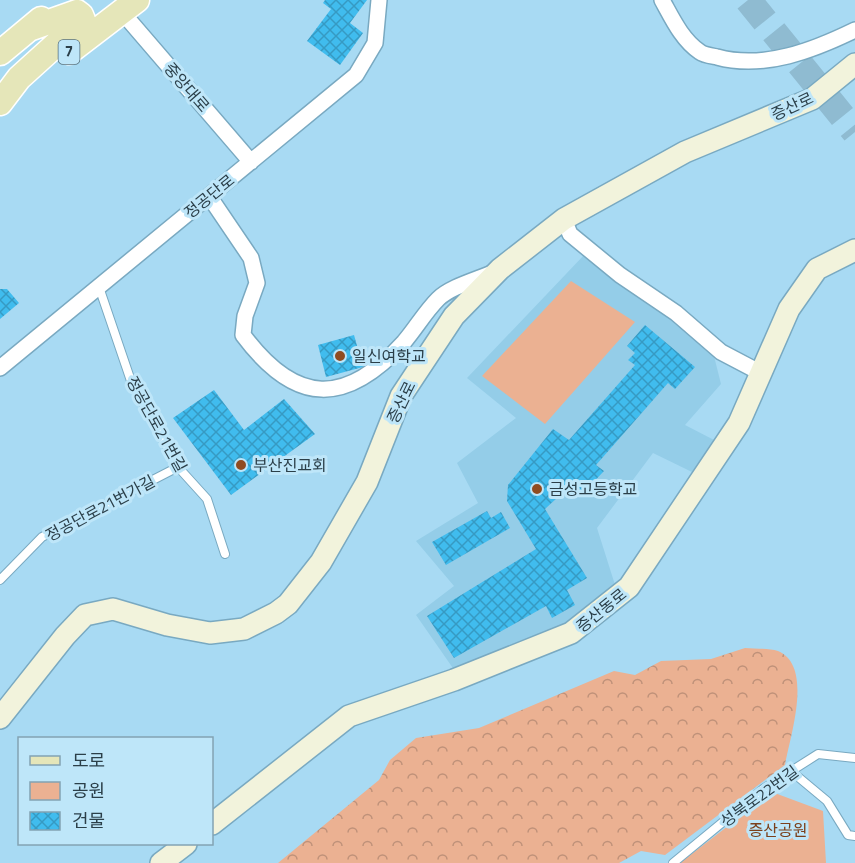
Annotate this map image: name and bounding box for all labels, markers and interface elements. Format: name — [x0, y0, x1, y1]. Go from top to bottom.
road number: 7 — [58, 40, 80, 64]
street label: 중앙대로 — [159, 57, 216, 117]
street label: 증산로 — [767, 86, 817, 126]
street label: 정공단로 — [179, 168, 240, 224]
place label: 일신여학교 — [352, 344, 426, 368]
marker: 일신여학교 — [333, 349, 347, 363]
street label: 정공단로21번길 — [121, 372, 193, 476]
street label: 증산로 — [381, 377, 422, 427]
place label: 부산진교회 — [253, 453, 327, 477]
marker: 부산진교회 — [234, 458, 248, 472]
street label: 정공단로21번가길 — [41, 469, 159, 547]
place label: 금성고등학교 — [549, 477, 637, 501]
marker: 금성고등학교 — [530, 482, 544, 496]
street label: 증산동로 — [571, 582, 632, 638]
legend — [18, 737, 213, 845]
text: 도로 — [72, 747, 105, 774]
street label: 성북로22번길 — [715, 759, 803, 833]
text: 공원 — [72, 777, 105, 804]
text: 건물 — [72, 807, 105, 834]
park label: 증산공원 — [749, 818, 807, 842]

